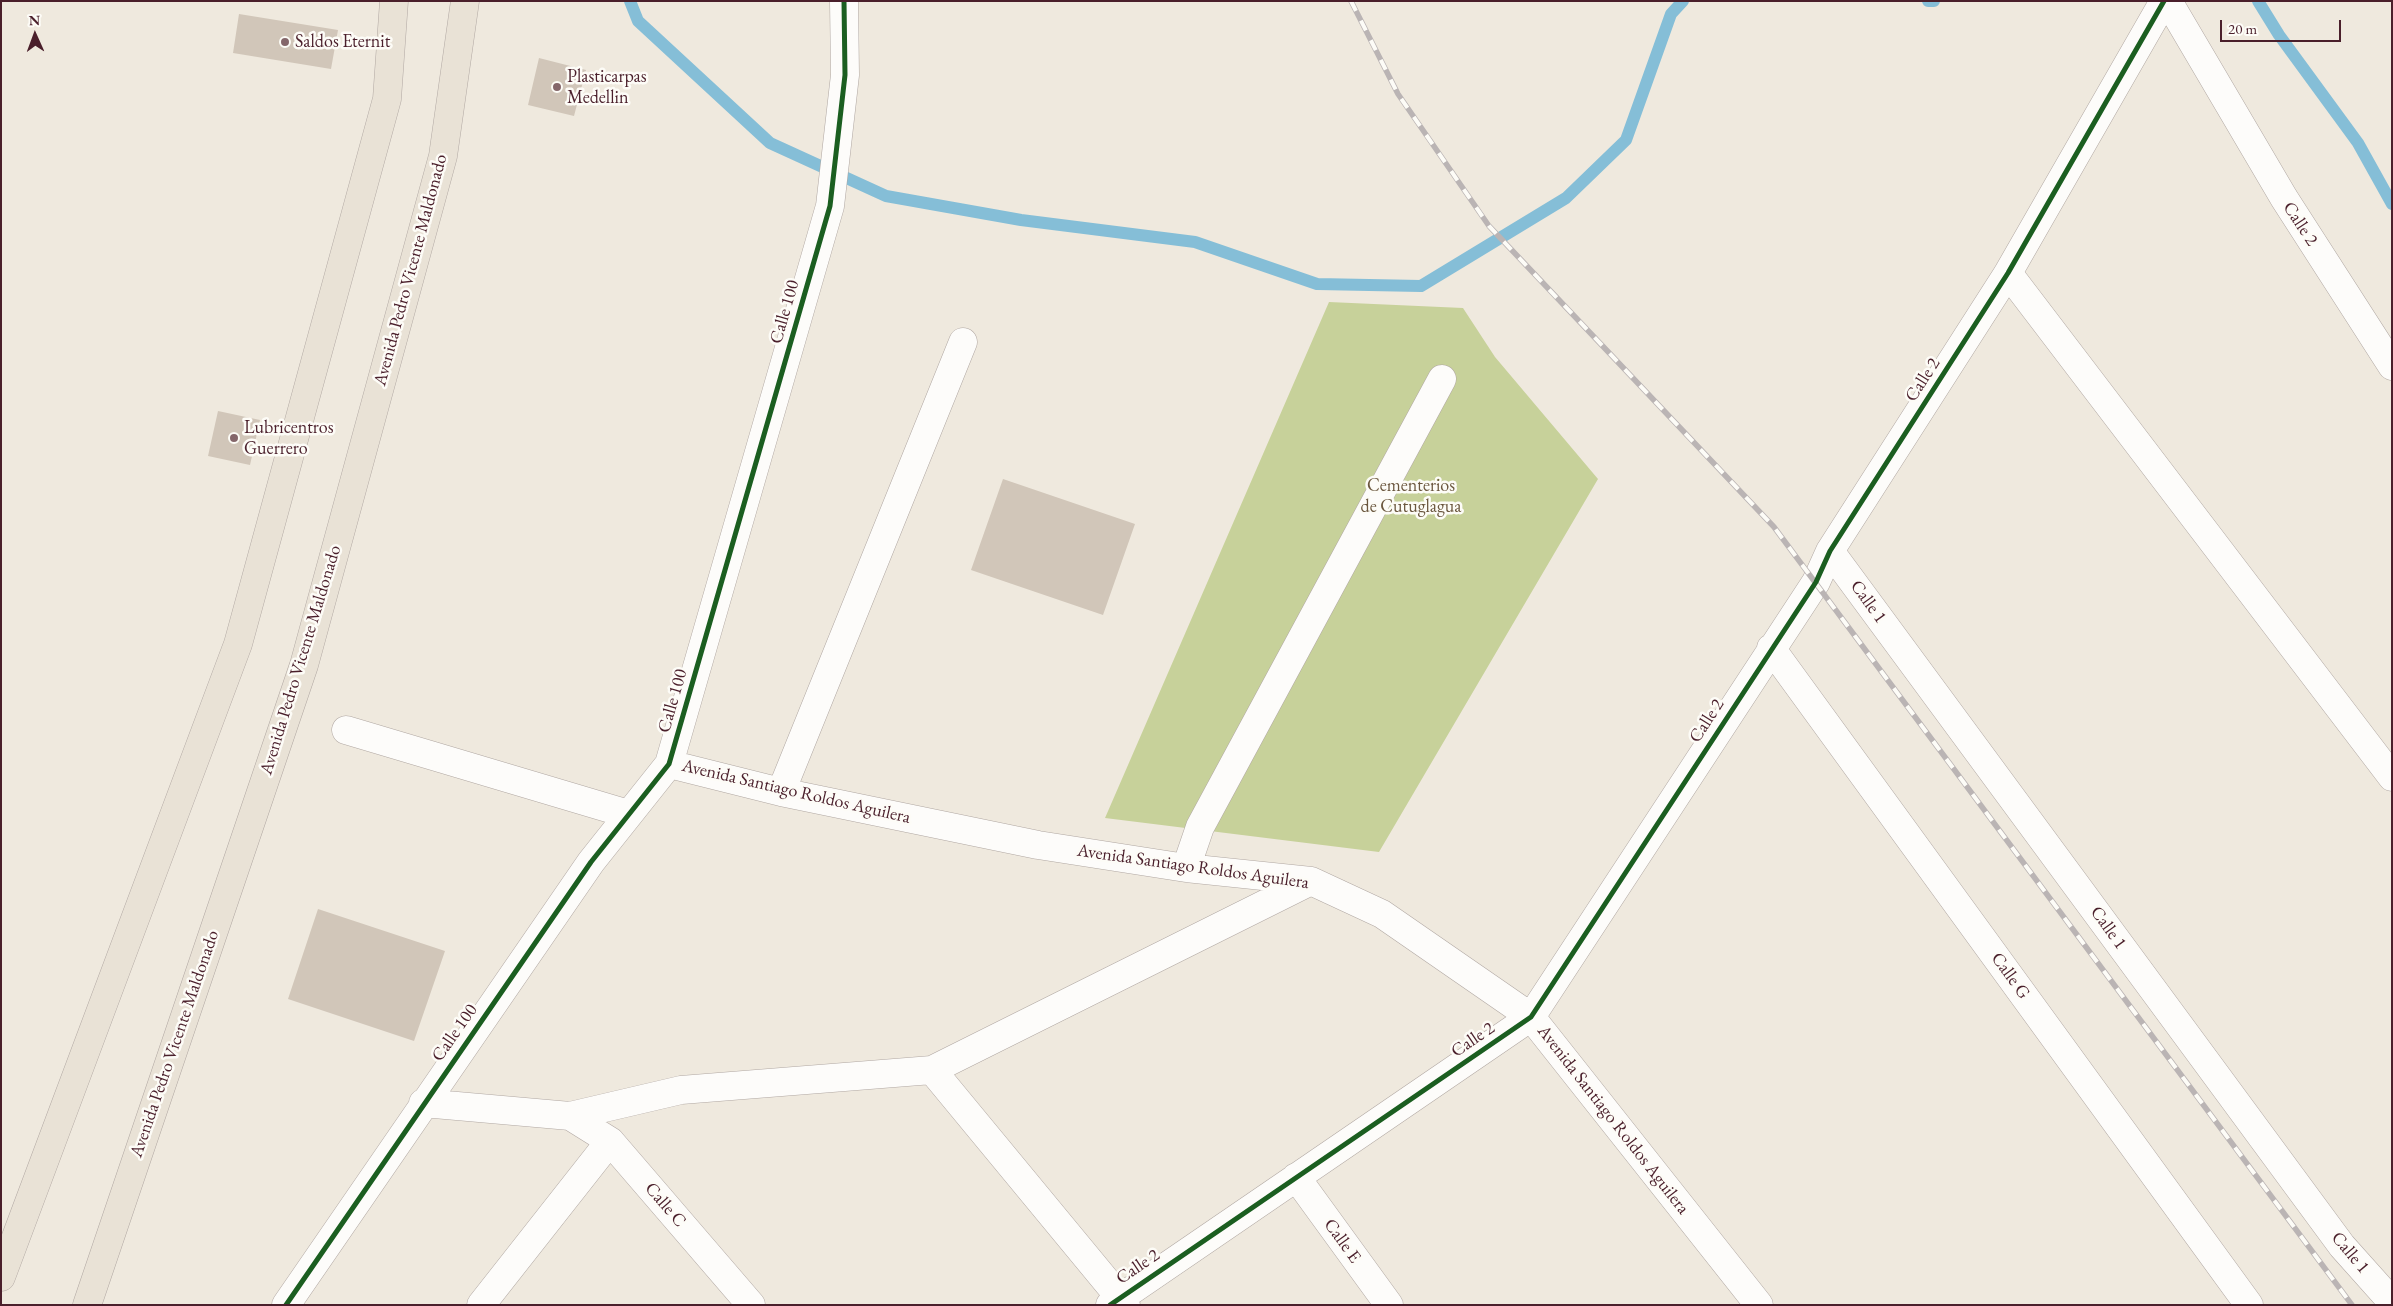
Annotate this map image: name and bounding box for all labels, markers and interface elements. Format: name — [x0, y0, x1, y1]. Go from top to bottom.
north arrow — [10, 10, 60, 60]
scale bar — [2223, 10, 2344, 42]
text: N — [28, 11, 40, 29]
text: 20 m — [2228, 19, 2257, 38]
place label: Saldos Eternit — [295, 31, 390, 53]
marker: Saldos Eternit — [279, 36, 291, 48]
place label: Plasticarpas Medellin — [567, 66, 647, 108]
marker: Plasticarpas Medellin — [551, 81, 563, 93]
street label: Avenida Pedro Vicente Maldonado — [370, 152, 452, 388]
street label: Calle 2 — [2278, 198, 2322, 250]
street label: Calle 100 — [766, 278, 804, 346]
street label: Calle 2 — [1901, 354, 1945, 406]
place label: Lubricentros Guerrero — [244, 417, 334, 459]
marker: Lubricentros Guerrero — [228, 432, 240, 444]
park label: Cementerios de Cutuglagua — [1361, 475, 1461, 518]
street label: Avenida Pedro Vicente Maldonado — [256, 543, 346, 777]
street label: Calle 1 — [1845, 576, 1891, 628]
street label: Calle 100 — [654, 667, 692, 735]
street label: Calle 2 — [1685, 695, 1729, 747]
street label: Avenida Santiago Roldos Aguilera — [680, 755, 912, 829]
street label: Avenida Santiago Roldos Aguilera — [1076, 840, 1310, 894]
street label: Calle 1 — [2085, 902, 2131, 954]
street label: Avenida Pedro Vicente Maldonado — [126, 928, 224, 1160]
street label: Calle G — [1986, 948, 2034, 1004]
street label: Calle 100 — [427, 1000, 483, 1066]
street label: Calle 2 — [1447, 1018, 1499, 1062]
street label: Avenida Santiago Roldos Aguilera — [1532, 1021, 1694, 1219]
street label: Calle C — [640, 1178, 690, 1232]
street label: Calle E — [1319, 1215, 1365, 1267]
street label: Calle 1 — [2326, 1228, 2374, 1278]
street label: Calle 2 — [1112, 1245, 1164, 1289]

